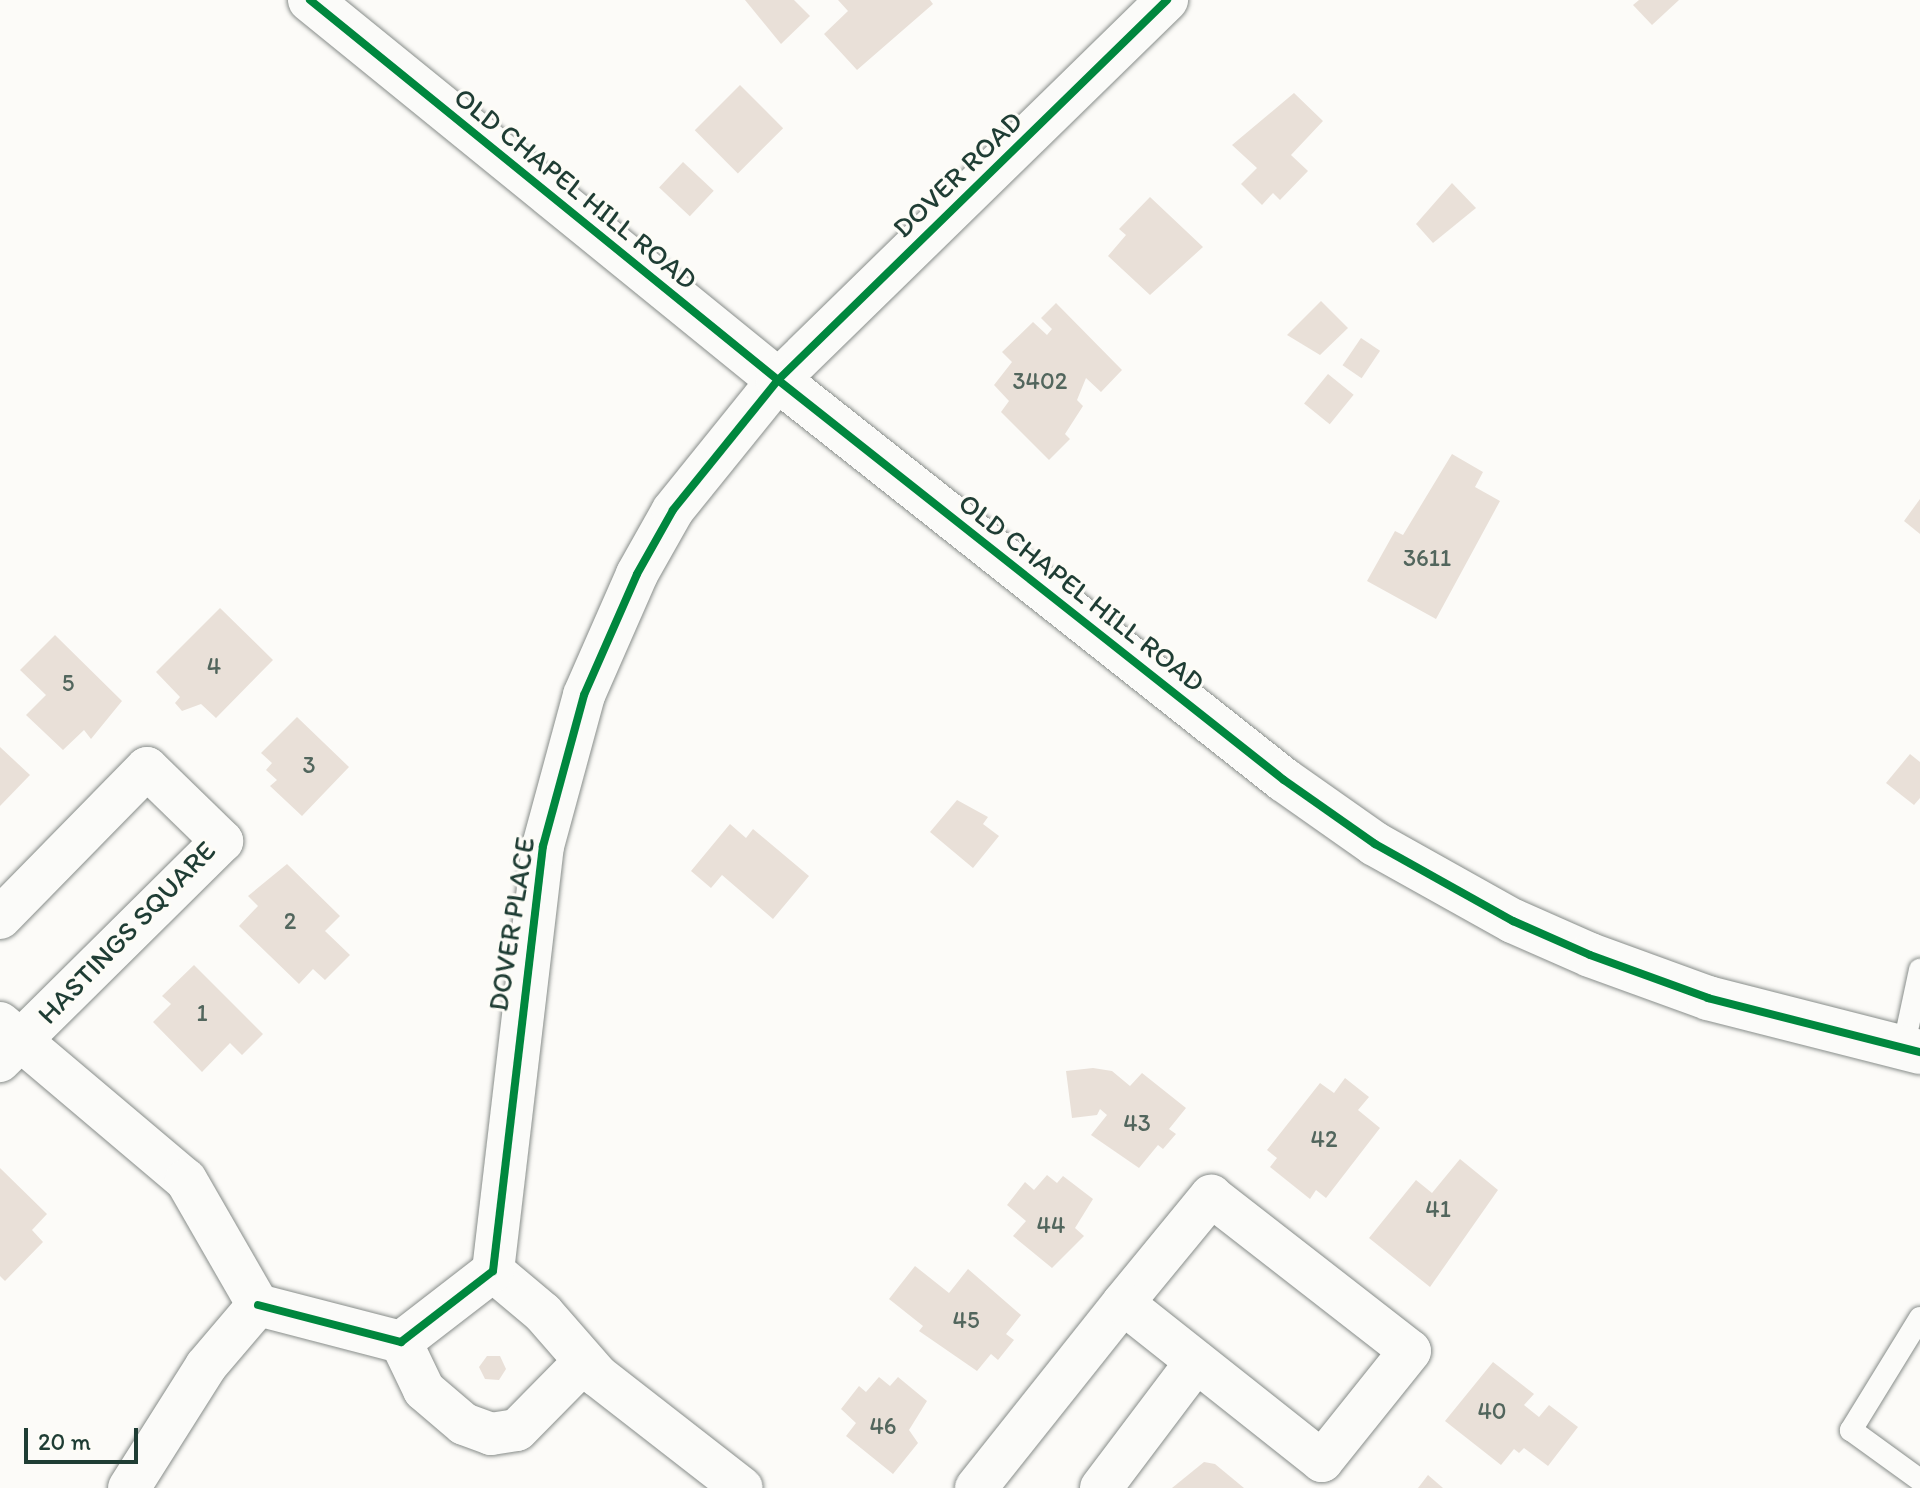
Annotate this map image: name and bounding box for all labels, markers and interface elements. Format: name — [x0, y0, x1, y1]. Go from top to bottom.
street label: OLD CHAPEL HILL ROAD — [447, 79, 705, 297]
street label: DOVER ROAD — [885, 104, 1029, 244]
house number: 3402 — [1013, 367, 1067, 395]
street label: OLD CHAPEL HILL ROAD — [952, 485, 1212, 699]
house number: 3611 — [1403, 544, 1451, 572]
house number: 4 — [207, 652, 221, 680]
house number: 5 — [62, 669, 74, 697]
house number: 3 — [302, 751, 316, 779]
street label: HASTINGS SQUARE — [30, 833, 222, 1031]
street label: DOVER PLACE — [481, 834, 541, 1014]
house number: 2 — [284, 907, 296, 935]
house number: 1 — [196, 999, 208, 1027]
house number: 43 — [1123, 1109, 1151, 1137]
house number: 42 — [1310, 1125, 1338, 1153]
house number: 41 — [1425, 1195, 1451, 1223]
house number: 44 — [1037, 1211, 1065, 1239]
house number: 45 — [952, 1306, 980, 1334]
house number: 40 — [1477, 1397, 1507, 1425]
scale bar — [28, 1412, 142, 1462]
house number: 46 — [869, 1412, 897, 1440]
text: 20 m — [38, 1427, 91, 1456]

